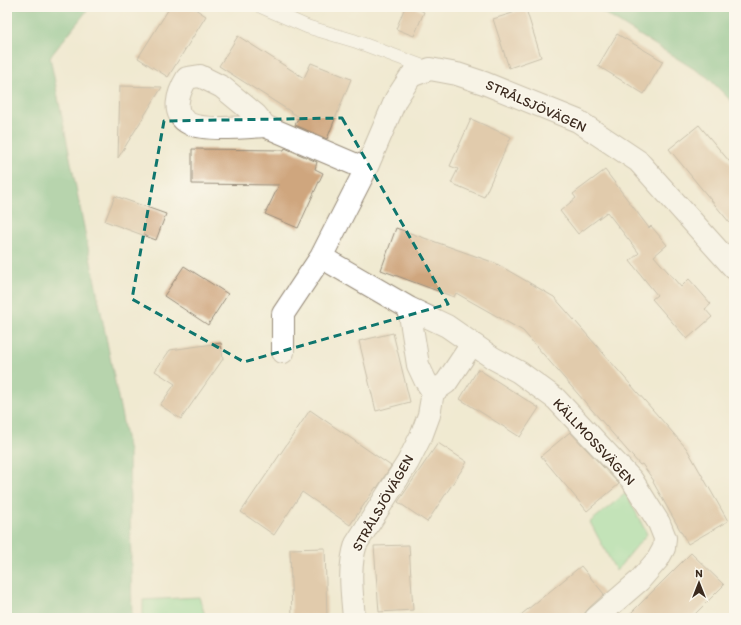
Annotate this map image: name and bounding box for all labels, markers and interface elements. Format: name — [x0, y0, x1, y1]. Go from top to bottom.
street label: STRÅLSJÖVÄGEN — [483, 76, 589, 136]
street label: KÄLLMOSSVÄGEN — [549, 395, 639, 489]
street label: STRÅLSJÖVÄGEN — [348, 452, 418, 554]
north arrow — [679, 563, 719, 603]
text: N — [695, 567, 703, 580]

